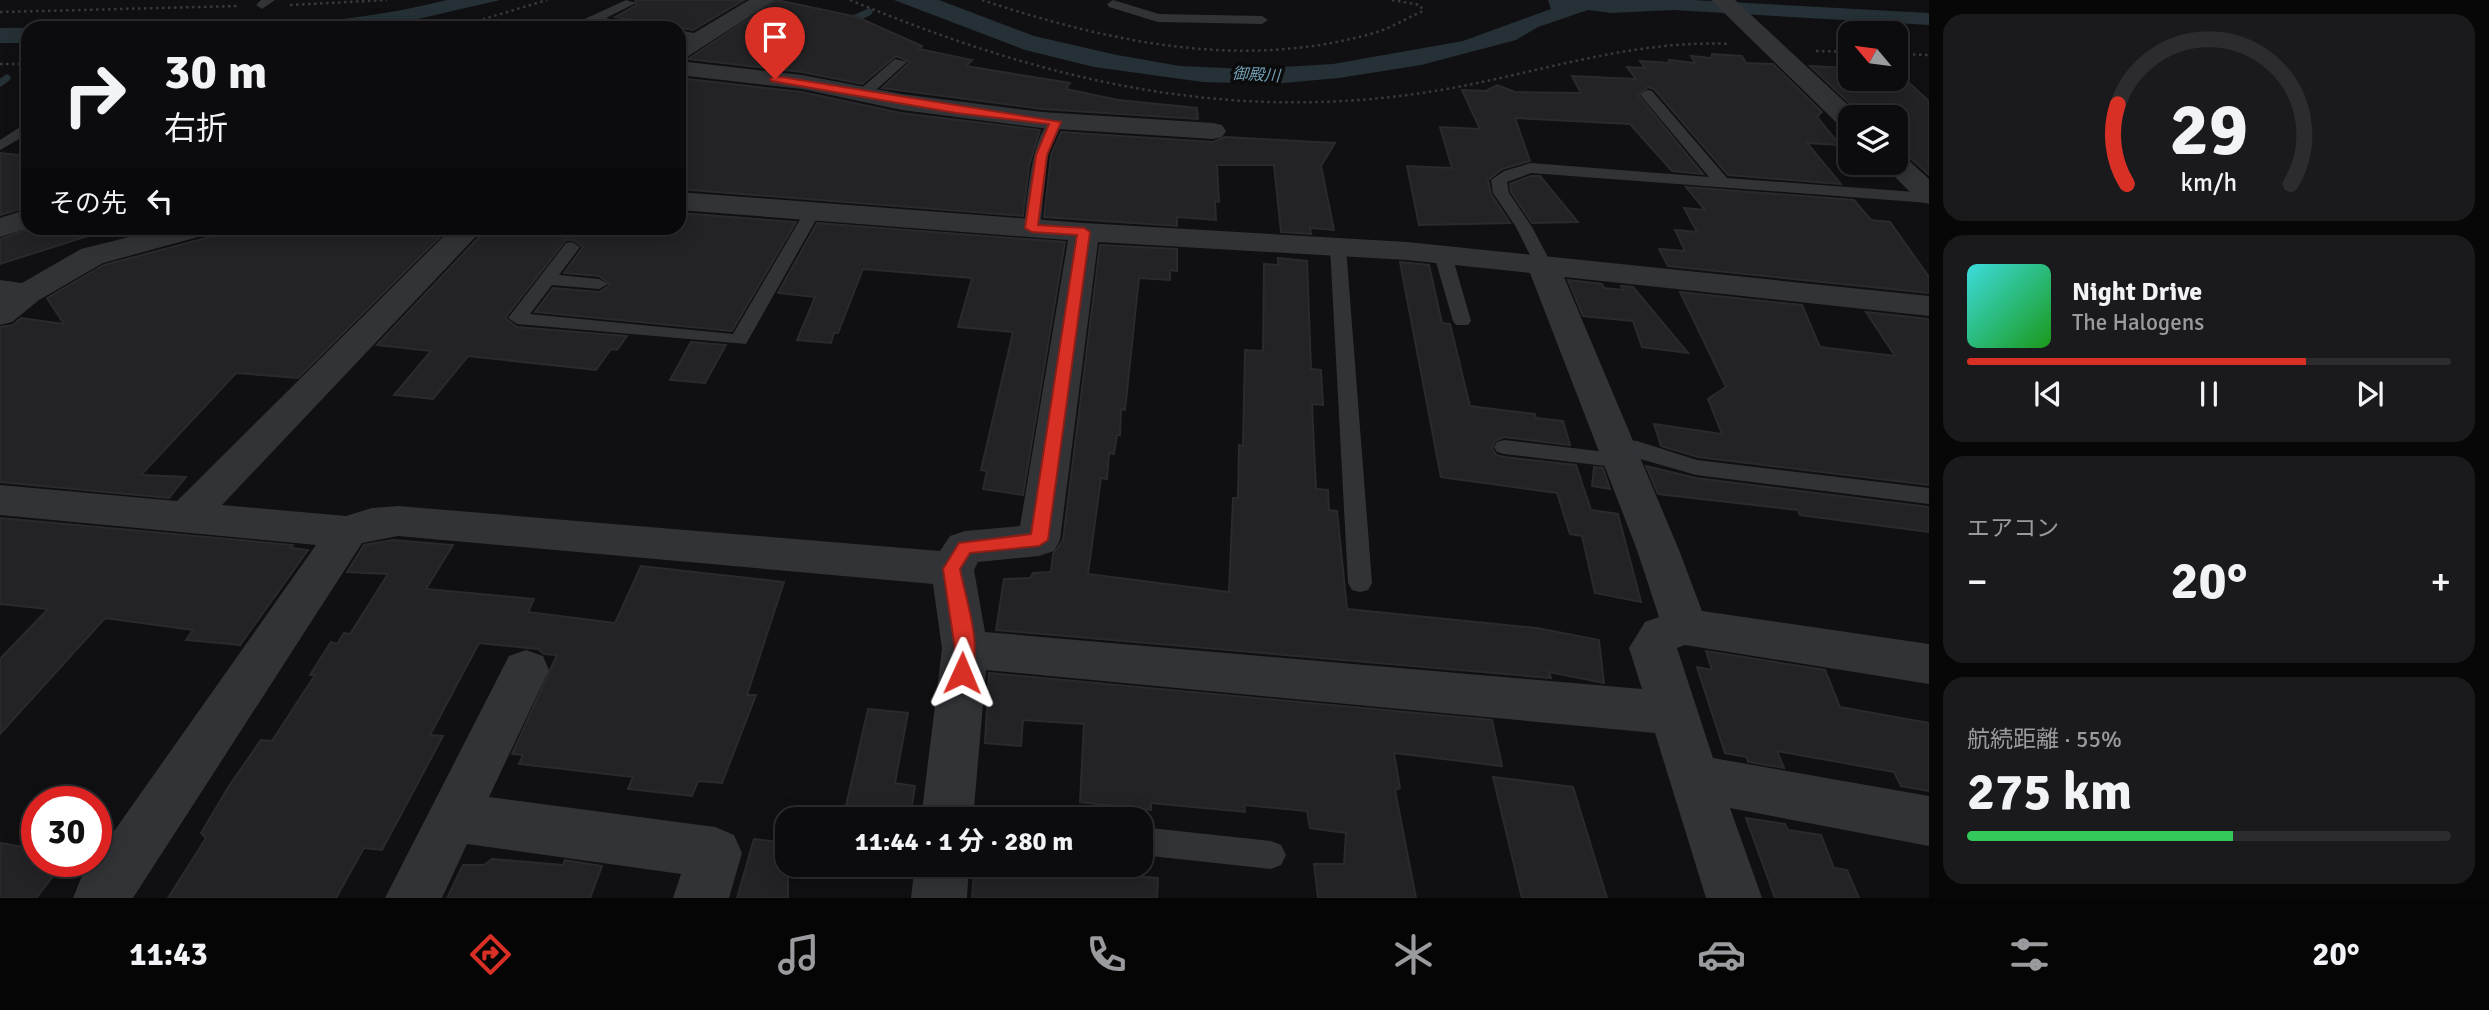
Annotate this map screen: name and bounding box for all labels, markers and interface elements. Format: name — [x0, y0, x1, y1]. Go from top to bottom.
pin — [745, 7, 805, 79]
icon: arrive — [756, 18, 794, 56]
north arrow — [1838, 21, 1908, 91]
map controls — [1838, 21, 1908, 175]
text: 30 m — [164, 42, 267, 102]
icon: right — [49, 49, 140, 140]
water label: 御殿川 — [1231, 64, 1282, 86]
text: 29 — [2170, 86, 2248, 175]
button: layers — [1838, 105, 1908, 175]
text: 右折 — [164, 109, 228, 148]
text: km/h — [2181, 166, 2237, 197]
icon: left — [141, 182, 179, 220]
text: その先 — [49, 188, 127, 220]
text: Night Drive — [2072, 276, 2202, 308]
text: The Halogens — [2072, 308, 2204, 337]
icon: previous — [2029, 375, 2067, 413]
icon: pause — [2190, 375, 2228, 413]
icon: next — [2351, 375, 2389, 413]
text: エアコン — [1967, 514, 2059, 543]
text: 20° — [2171, 549, 2247, 613]
text: − — [1967, 558, 1988, 605]
text: + — [2430, 558, 2451, 605]
position arrow — [925, 636, 999, 710]
text: 航続距離 · 55% — [1967, 725, 2122, 754]
text: 275 km — [1967, 760, 2132, 824]
speed limit sign: 30 — [21, 786, 112, 877]
text: 11:44 · 1 分 · 280 m — [855, 826, 1073, 858]
icon: directions — [466, 930, 515, 979]
icon: music — [774, 930, 823, 979]
icon: phone — [1082, 930, 1131, 979]
icon: climate — [1389, 930, 1438, 979]
icon: car — [1697, 930, 1746, 979]
icon: filters — [2005, 930, 2054, 979]
text: 11:43 — [129, 935, 208, 974]
text: 20° — [2312, 935, 2360, 974]

